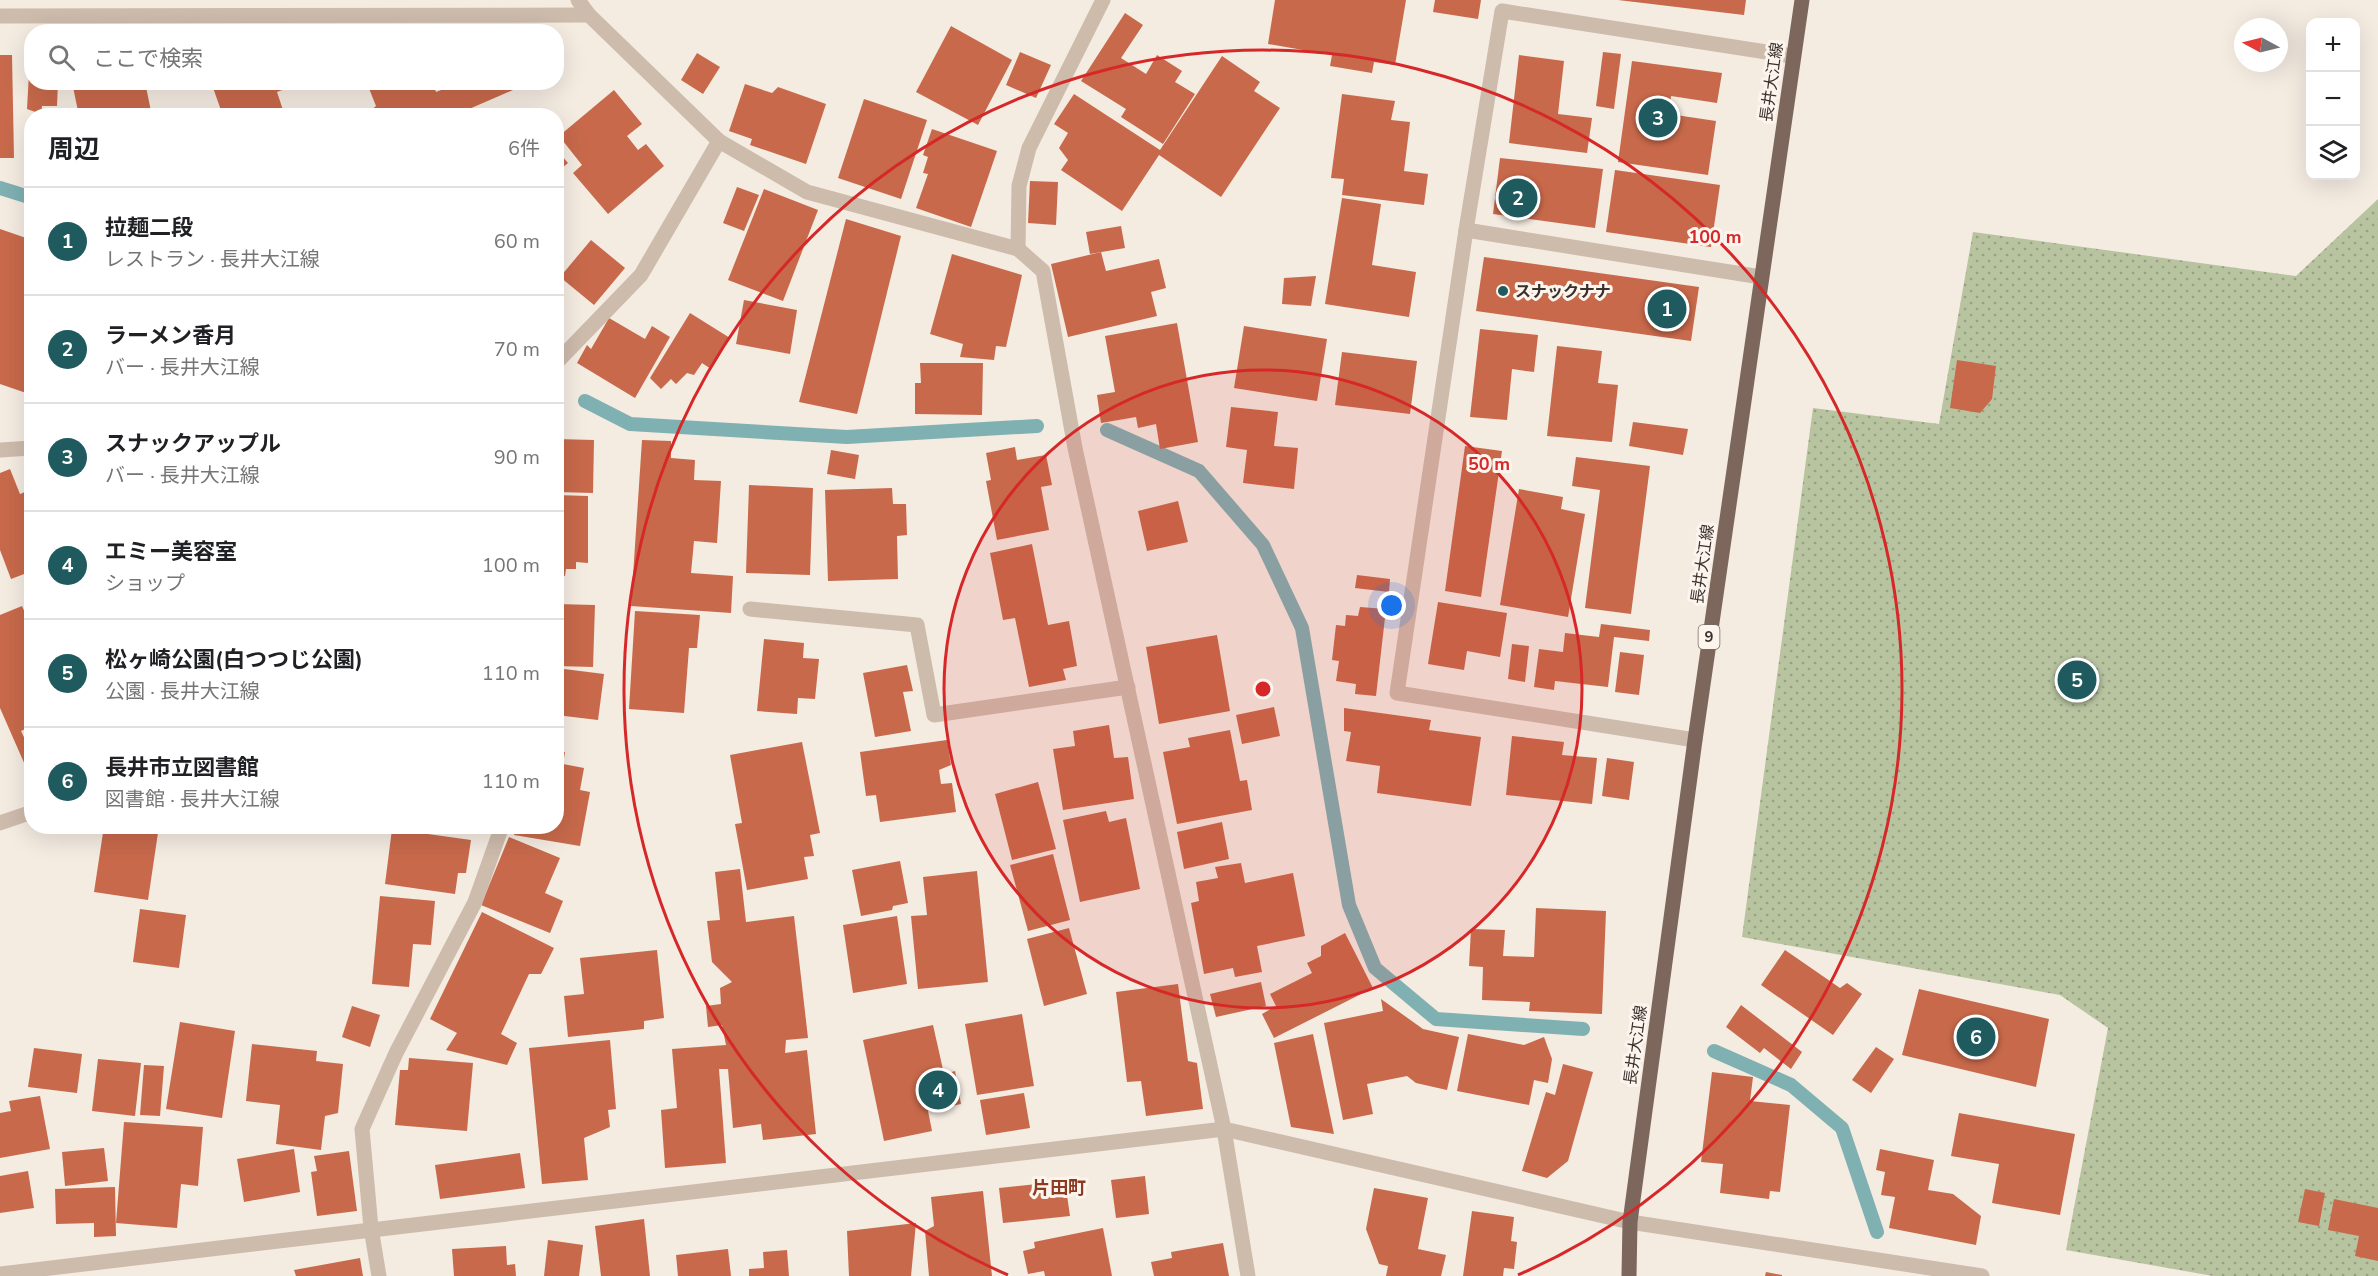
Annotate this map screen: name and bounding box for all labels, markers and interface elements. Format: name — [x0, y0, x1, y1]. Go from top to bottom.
north arrow — [2234, 18, 2288, 72]
map controls — [2306, 18, 2360, 180]
button: + — [2306, 18, 2360, 72]
search box — [24, 24, 564, 90]
icon: search — [45, 41, 78, 74]
street label: 長井大江線 — [1756, 41, 1788, 123]
text: ここで検索 — [93, 44, 203, 74]
button: − — [2306, 72, 2360, 126]
pin: 3 — [1638, 96, 1678, 140]
button: layers — [2306, 126, 2360, 180]
text: 周辺 — [48, 132, 100, 167]
text: 6件 — [508, 135, 540, 162]
pin: 2 — [1498, 176, 1538, 220]
text: 拉麺二段 — [105, 213, 193, 243]
text: 100 m — [1688, 225, 1742, 249]
text: 1 — [62, 228, 74, 255]
text: 60 m — [494, 228, 540, 255]
text: レストラン · 長井大江線 — [105, 246, 320, 273]
place label: スナックナナ — [1515, 281, 1611, 303]
marker: スナックナナ — [1496, 284, 1510, 298]
pin: 1 — [1648, 286, 1686, 332]
text: ラーメン香月 — [105, 321, 236, 351]
text: 2 — [62, 336, 74, 363]
text: 70 m — [494, 336, 540, 363]
text: バー · 長井大江線 — [105, 354, 260, 381]
text: スナックアップル — [105, 429, 281, 459]
text: 3 — [62, 444, 74, 471]
text: 90 m — [494, 444, 540, 471]
text: 50 m — [1468, 452, 1510, 476]
text: バー · 長井大江線 — [105, 462, 260, 489]
street label: 長井大江線 — [1687, 523, 1719, 605]
text: エミー美容室 — [105, 537, 237, 567]
text: 4 — [62, 552, 74, 579]
text: 100 m — [482, 552, 540, 579]
text: ショップ — [105, 570, 185, 597]
your location — [1377, 591, 1406, 620]
road number: 9 — [1698, 625, 1720, 649]
text: 松ヶ崎公園(白つつじ公園) — [105, 645, 363, 675]
pin: 5 — [2058, 658, 2096, 702]
text: 5 — [62, 660, 74, 687]
text: 110 m — [482, 660, 540, 687]
text: 公園 · 長井大江線 — [105, 678, 260, 705]
centre of rings — [1253, 679, 1273, 699]
text: 長井市立図書館 — [105, 753, 259, 783]
text: 6 — [62, 768, 74, 795]
text: 110 m — [482, 768, 540, 795]
text: 図書館 · 長井大江線 — [105, 786, 280, 813]
street label: 長井大江線 — [1620, 1004, 1652, 1086]
pin: 6 — [1956, 1014, 1996, 1060]
pin: 4 — [918, 1068, 958, 1112]
district label: 片田町 — [1032, 1176, 1086, 1200]

